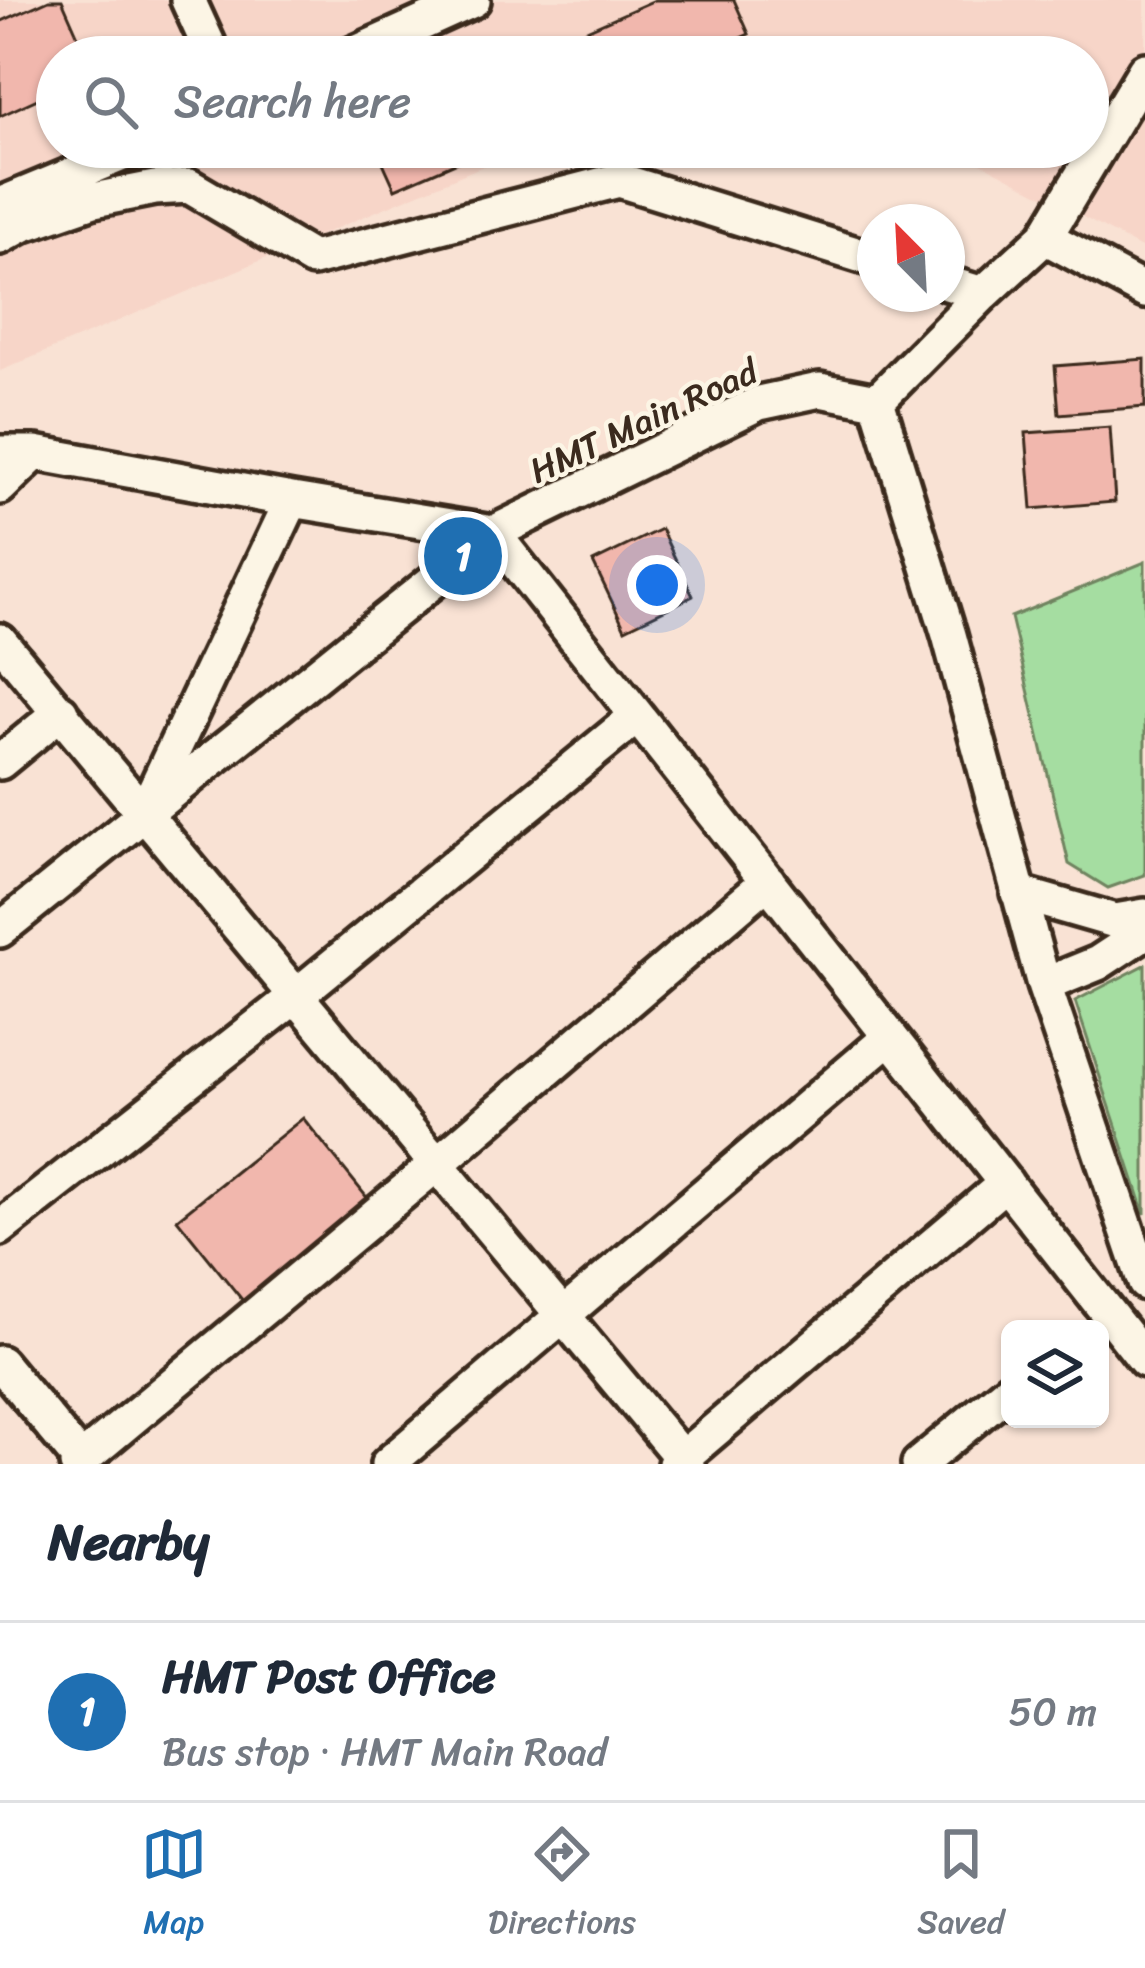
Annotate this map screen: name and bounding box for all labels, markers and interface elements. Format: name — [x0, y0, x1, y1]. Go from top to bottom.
search box — [36, 36, 1109, 168]
text: Search here — [174, 62, 411, 142]
icon: search — [78, 69, 144, 135]
north arrow — [857, 204, 965, 312]
street label: HMT Main Road — [518, 339, 770, 502]
pin: 1 — [424, 511, 502, 601]
your location — [627, 555, 687, 615]
map controls — [1001, 1320, 1109, 1428]
button: layers — [1001, 1320, 1109, 1428]
text: Nearby — [48, 1497, 209, 1587]
text: HMT Post Office — [162, 1637, 496, 1717]
text: 1 — [79, 1677, 95, 1746]
text: 50 m — [1008, 1677, 1097, 1746]
text: Bus stop · HMT Main Road — [162, 1717, 607, 1786]
tab: Map — [141, 1821, 207, 1951]
tab: Directions — [488, 1821, 636, 1951]
tab: Saved — [917, 1821, 1004, 1951]

